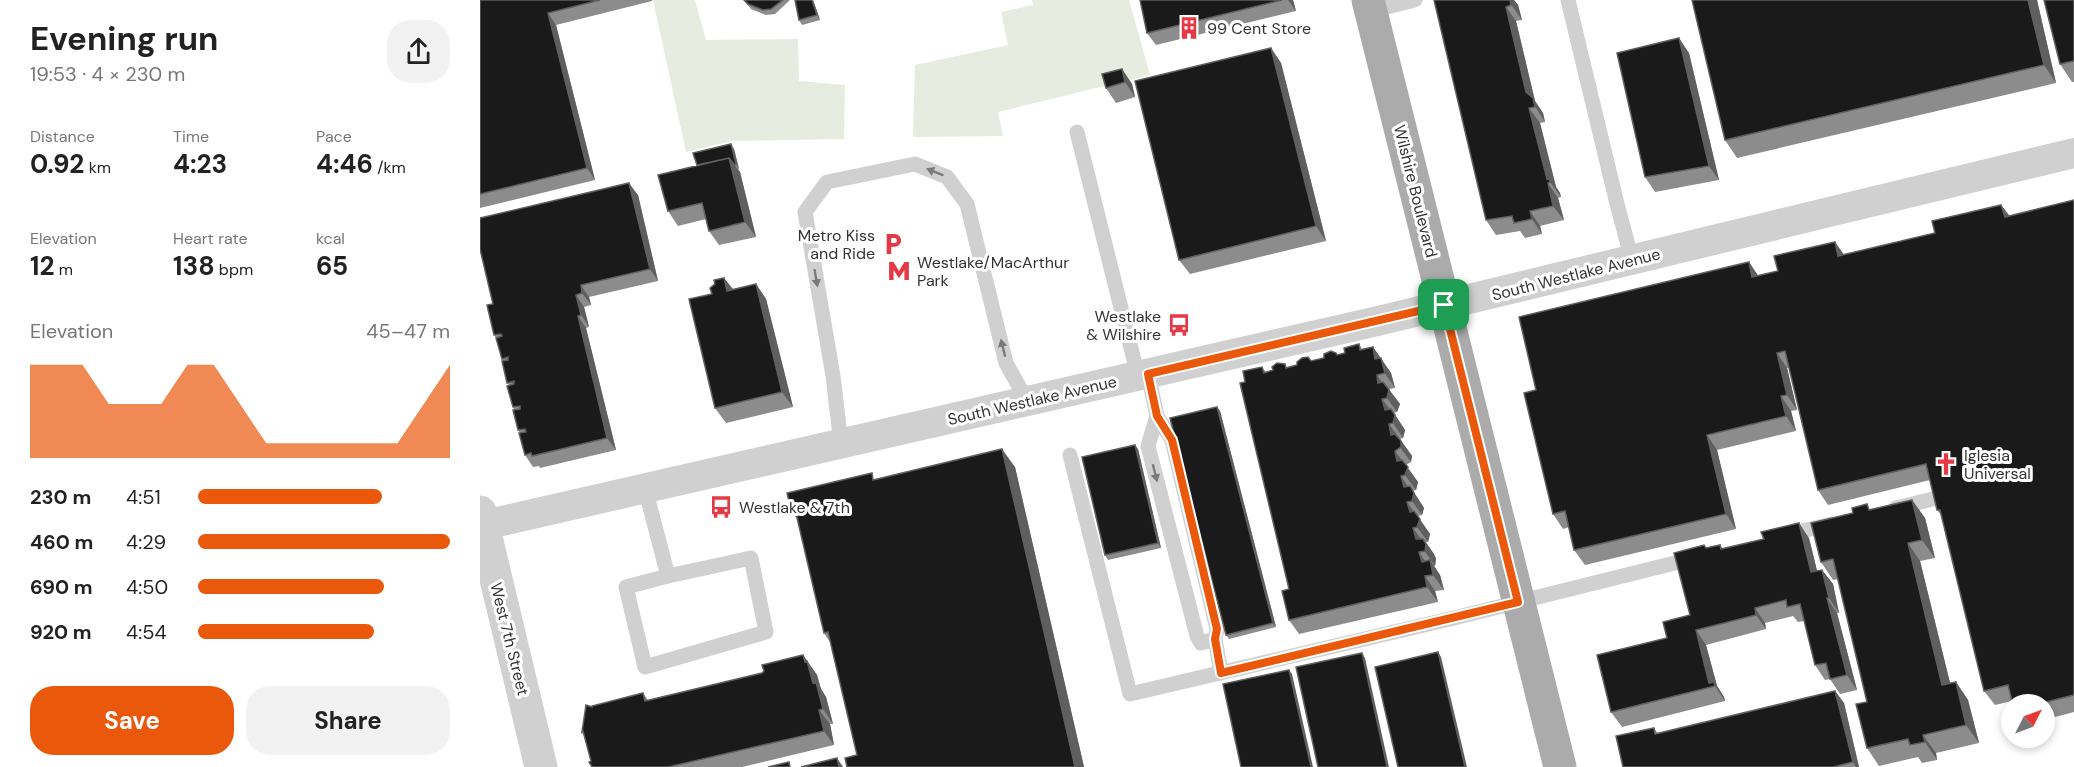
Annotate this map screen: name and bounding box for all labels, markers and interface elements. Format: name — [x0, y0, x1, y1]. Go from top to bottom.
building icon: 99 Cent Store — [1176, 15, 1202, 41]
text: Evening run — [30, 17, 218, 60]
place label: 99 Cent Store — [1207, 18, 1311, 39]
button: share — [387, 20, 450, 83]
text: 19:53 · 4 × 230 m — [30, 61, 185, 87]
street label: Wilshire Boulevard — [1389, 123, 1442, 260]
text: Distance — [30, 126, 95, 147]
text: Time — [173, 126, 209, 147]
text: Pace — [316, 126, 352, 147]
text: 0.92 — [30, 147, 84, 181]
text: 4:23 — [173, 147, 227, 181]
text: 4:46 — [316, 147, 373, 181]
text: km — [84, 157, 111, 178]
text: /km — [373, 157, 406, 178]
one-way arrow — [926, 167, 944, 176]
place label: Metro Kiss and Ride — [798, 225, 875, 264]
text: Elevation — [30, 228, 97, 249]
text: Heart rate — [173, 228, 248, 249]
text: kcal — [316, 228, 345, 249]
parking icon: Metro Kiss and Ride — [880, 231, 906, 257]
street label: South Westlake Avenue — [1490, 243, 1663, 306]
text: 12 — [30, 249, 54, 283]
text: 138 — [173, 249, 215, 283]
text: 65 — [316, 249, 348, 283]
place label: Westlake/MacArthur Park — [917, 252, 1069, 291]
metro station icon: Westlake/MacArthur Park — [886, 258, 912, 284]
text: m — [54, 259, 73, 280]
text: bpm — [215, 259, 253, 280]
one-way arrow — [812, 269, 821, 288]
pin — [1418, 279, 1469, 330]
icon: arrive — [1427, 288, 1460, 321]
place label: Westlake & Wilshire — [1086, 306, 1161, 345]
bus stop icon: Westlake & Wilshire — [1166, 312, 1192, 338]
text: Elevation — [30, 318, 113, 344]
text: 45–47 m — [366, 318, 450, 344]
one-way arrow — [997, 339, 1007, 357]
street label: South Westlake Avenue — [946, 371, 1119, 430]
place label: Iglesia Universal — [1964, 445, 2031, 484]
church icon: Iglesia Universal — [1933, 451, 1959, 477]
one-way arrow — [1151, 464, 1160, 482]
text: 230 m — [30, 484, 91, 510]
text: 4:51 — [126, 484, 161, 510]
bus stop icon: Westlake & 7th — [708, 494, 734, 520]
place label: Westlake & 7th — [739, 497, 850, 518]
text: 460 m — [30, 529, 93, 555]
text: 4:29 — [126, 529, 166, 555]
text: 690 m — [30, 574, 93, 600]
text: 4:50 — [126, 574, 168, 600]
street label: West 7th Street — [485, 581, 534, 698]
text: 920 m — [30, 619, 92, 645]
text: 4:54 — [126, 619, 167, 645]
button: Save — [30, 686, 234, 755]
button: Share — [246, 686, 450, 755]
north arrow — [2001, 694, 2055, 748]
map controls — [2001, 694, 2055, 748]

